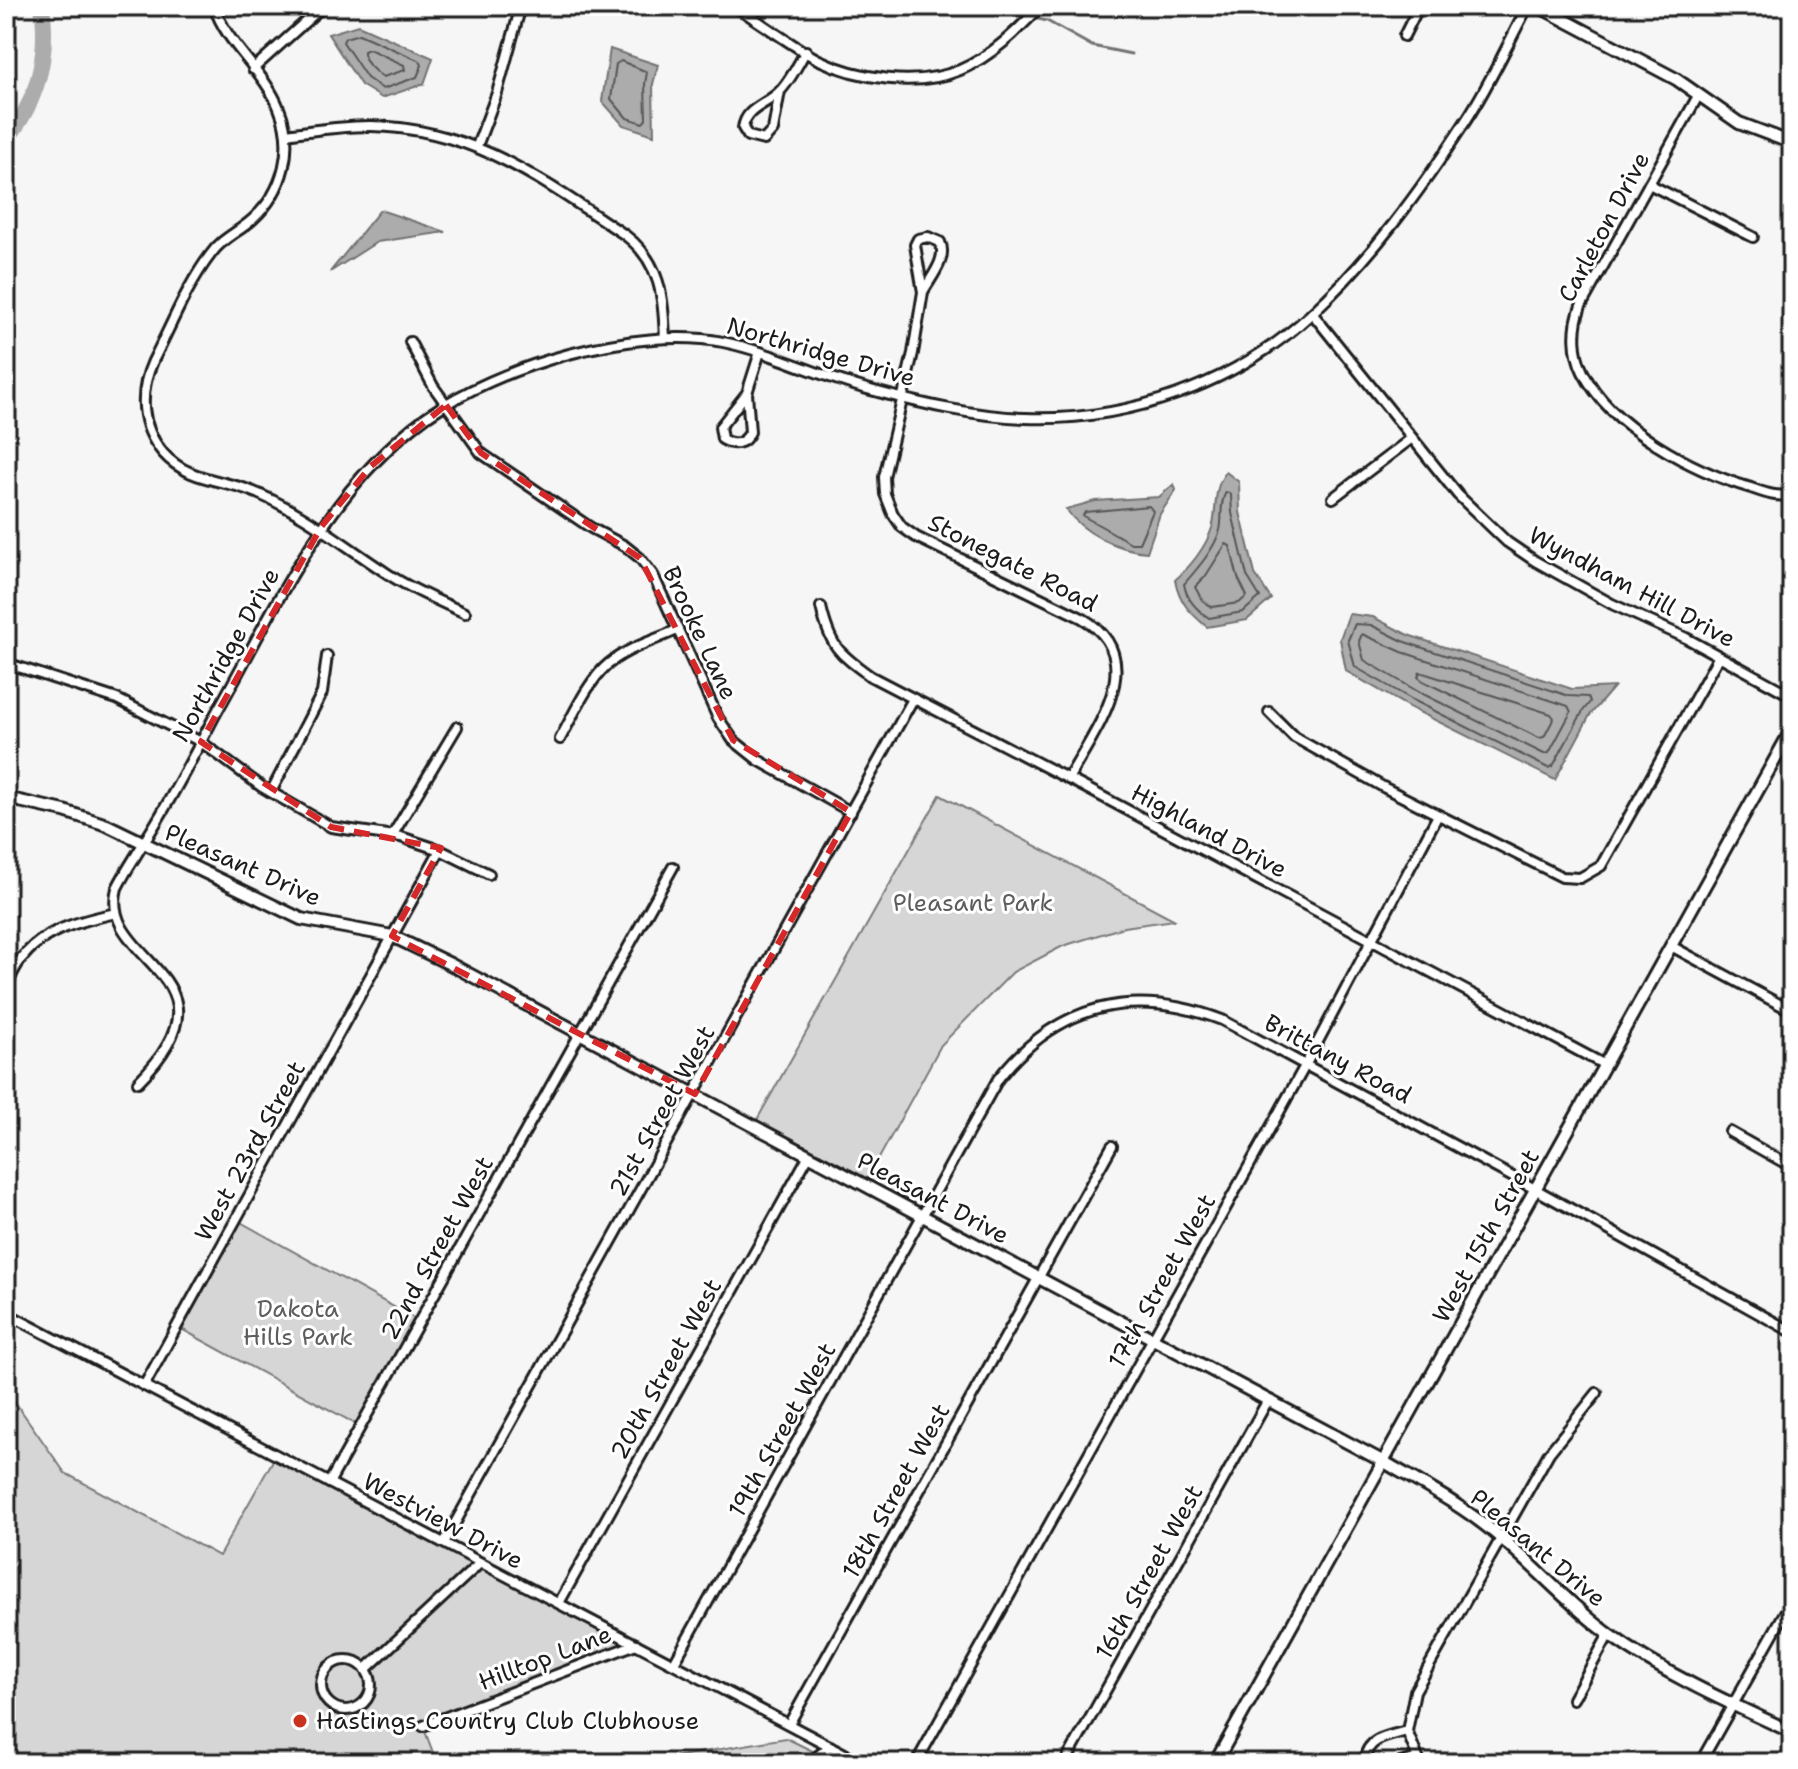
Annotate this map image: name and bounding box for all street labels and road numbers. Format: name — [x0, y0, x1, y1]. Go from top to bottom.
street label: Carleton Drive — [1551, 146, 1657, 308]
street label: Northridge Drive — [723, 310, 919, 394]
street label: Stonegate Road — [923, 506, 1103, 620]
street label: Wyndham Hill Drive — [1523, 519, 1741, 655]
street label: Brooke Lane — [655, 561, 745, 705]
street label: Northridge Drive — [165, 562, 287, 748]
street label: Highland Drive — [1125, 776, 1293, 886]
street label: Pleasant Drive — [160, 816, 326, 914]
street label: Brittany Road — [1259, 1007, 1417, 1111]
street label: 21st Street West — [602, 1020, 722, 1202]
street label: West 23rd Street — [187, 1055, 313, 1247]
street label: Pleasant Drive — [851, 1144, 1015, 1252]
street label: West 15th Street — [1425, 1144, 1547, 1328]
street label: 22nd Street West — [373, 1150, 501, 1346]
street label: 17th Street West — [1101, 1188, 1223, 1374]
street label: 20th Street West — [603, 1273, 729, 1465]
street label: 19th Street West — [721, 1337, 843, 1523]
street label: 18th Street West — [835, 1398, 957, 1584]
street label: Westview Drive — [357, 1465, 529, 1577]
street label: 16th Street West — [1088, 1479, 1210, 1665]
street label: Pleasant Drive — [1463, 1482, 1613, 1614]
street label: Hilltop Lane — [474, 1618, 616, 1698]

